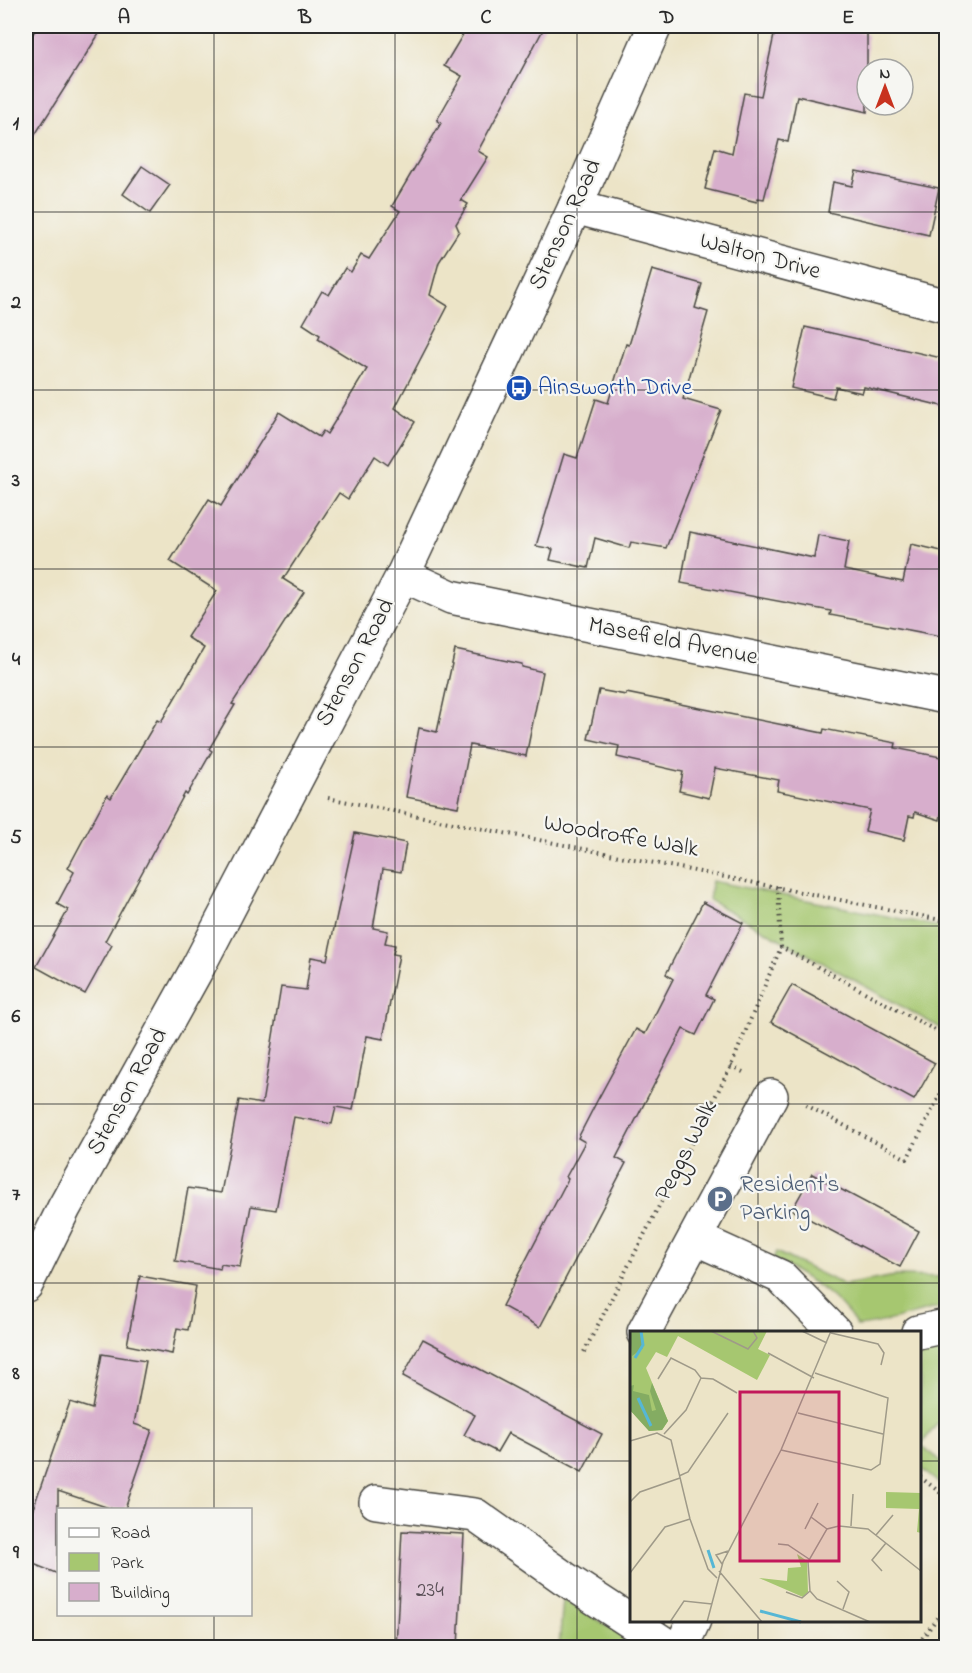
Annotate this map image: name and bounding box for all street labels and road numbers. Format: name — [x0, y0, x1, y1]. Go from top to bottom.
street label: Stenson Road — [520, 153, 612, 296]
street label: Walton Drive — [696, 224, 825, 290]
street label: Stenson Road — [307, 592, 405, 733]
street label: Masefield Avenue — [585, 608, 761, 676]
street label: Woodroffe Walk — [541, 806, 702, 868]
street label: Stenson Road — [79, 1022, 178, 1162]
street label: Peggs Walk — [647, 1094, 728, 1208]

